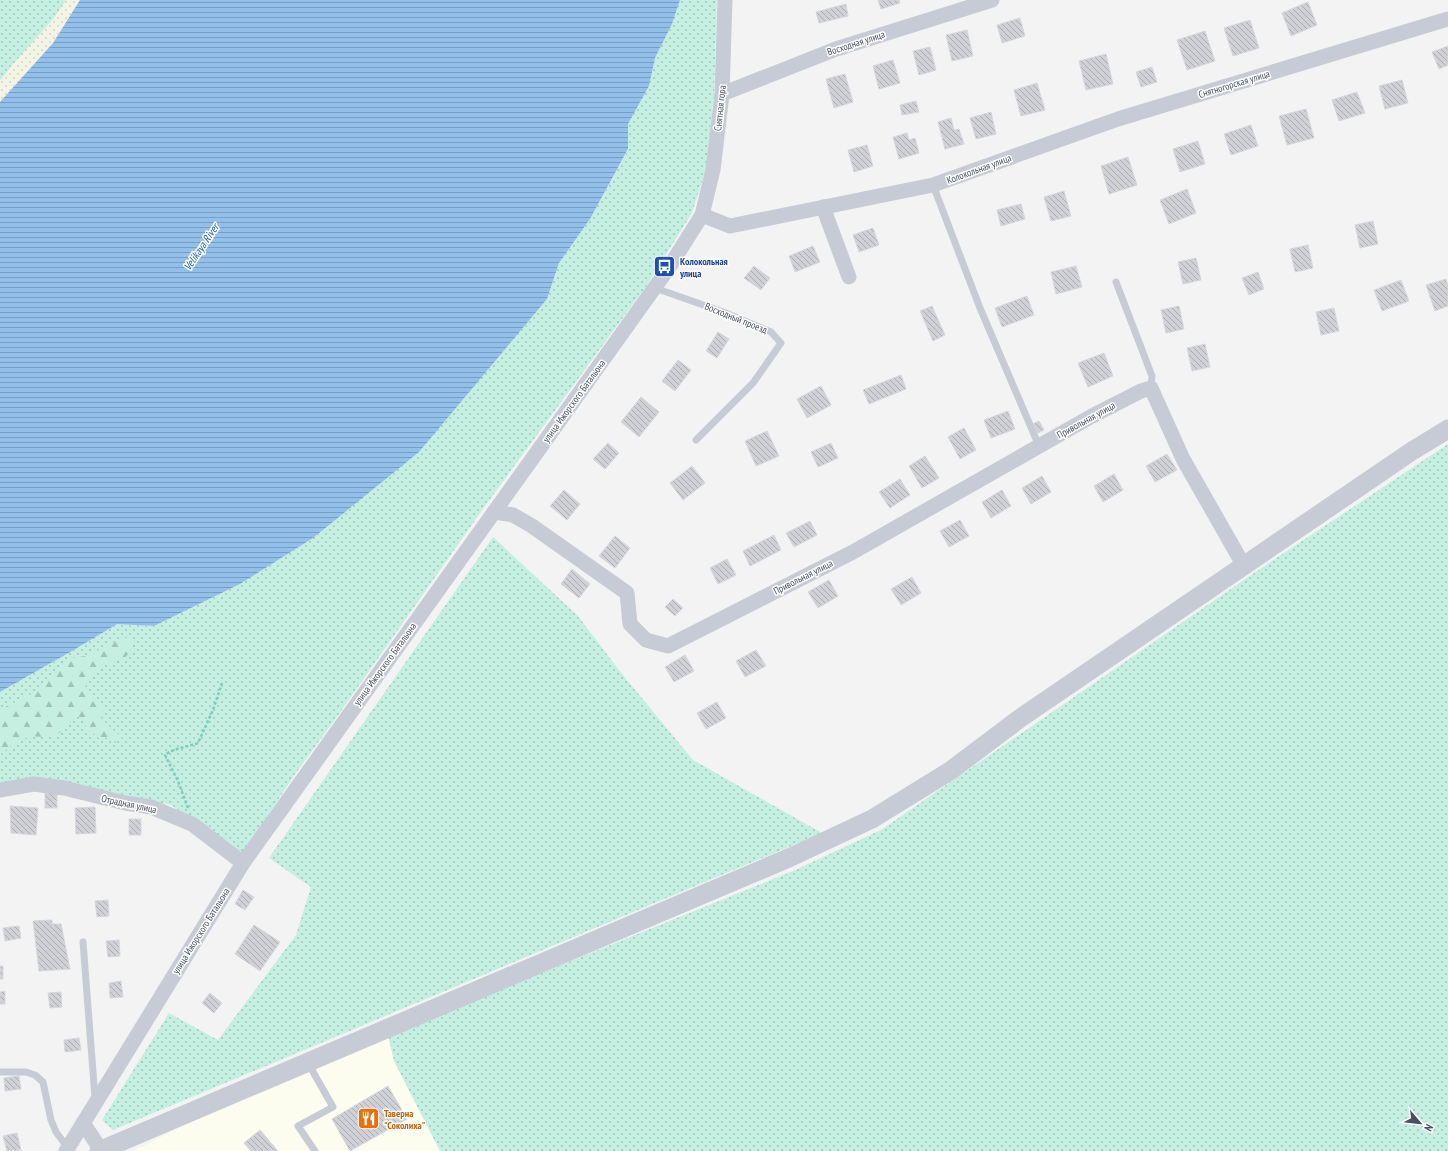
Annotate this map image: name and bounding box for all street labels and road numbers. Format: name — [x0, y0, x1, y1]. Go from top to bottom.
street label: Восходная улица — [825, 28, 887, 58]
street label: Снятногорская улица — [1197, 67, 1271, 101]
street label: Снятная гора — [711, 85, 729, 131]
street label: Колокольная улица — [945, 151, 1013, 187]
street label: Восходный проезд — [703, 300, 770, 337]
street label: улица Ижорского Батальона — [540, 357, 608, 445]
street label: Привольная улица — [1054, 399, 1118, 441]
street label: Привольная улица — [771, 556, 835, 598]
street label: улица Ижорского Батальона — [351, 620, 419, 708]
street label: Отрадная улица — [100, 792, 158, 816]
street label: улица Ижорского Батальона — [169, 886, 233, 976]

